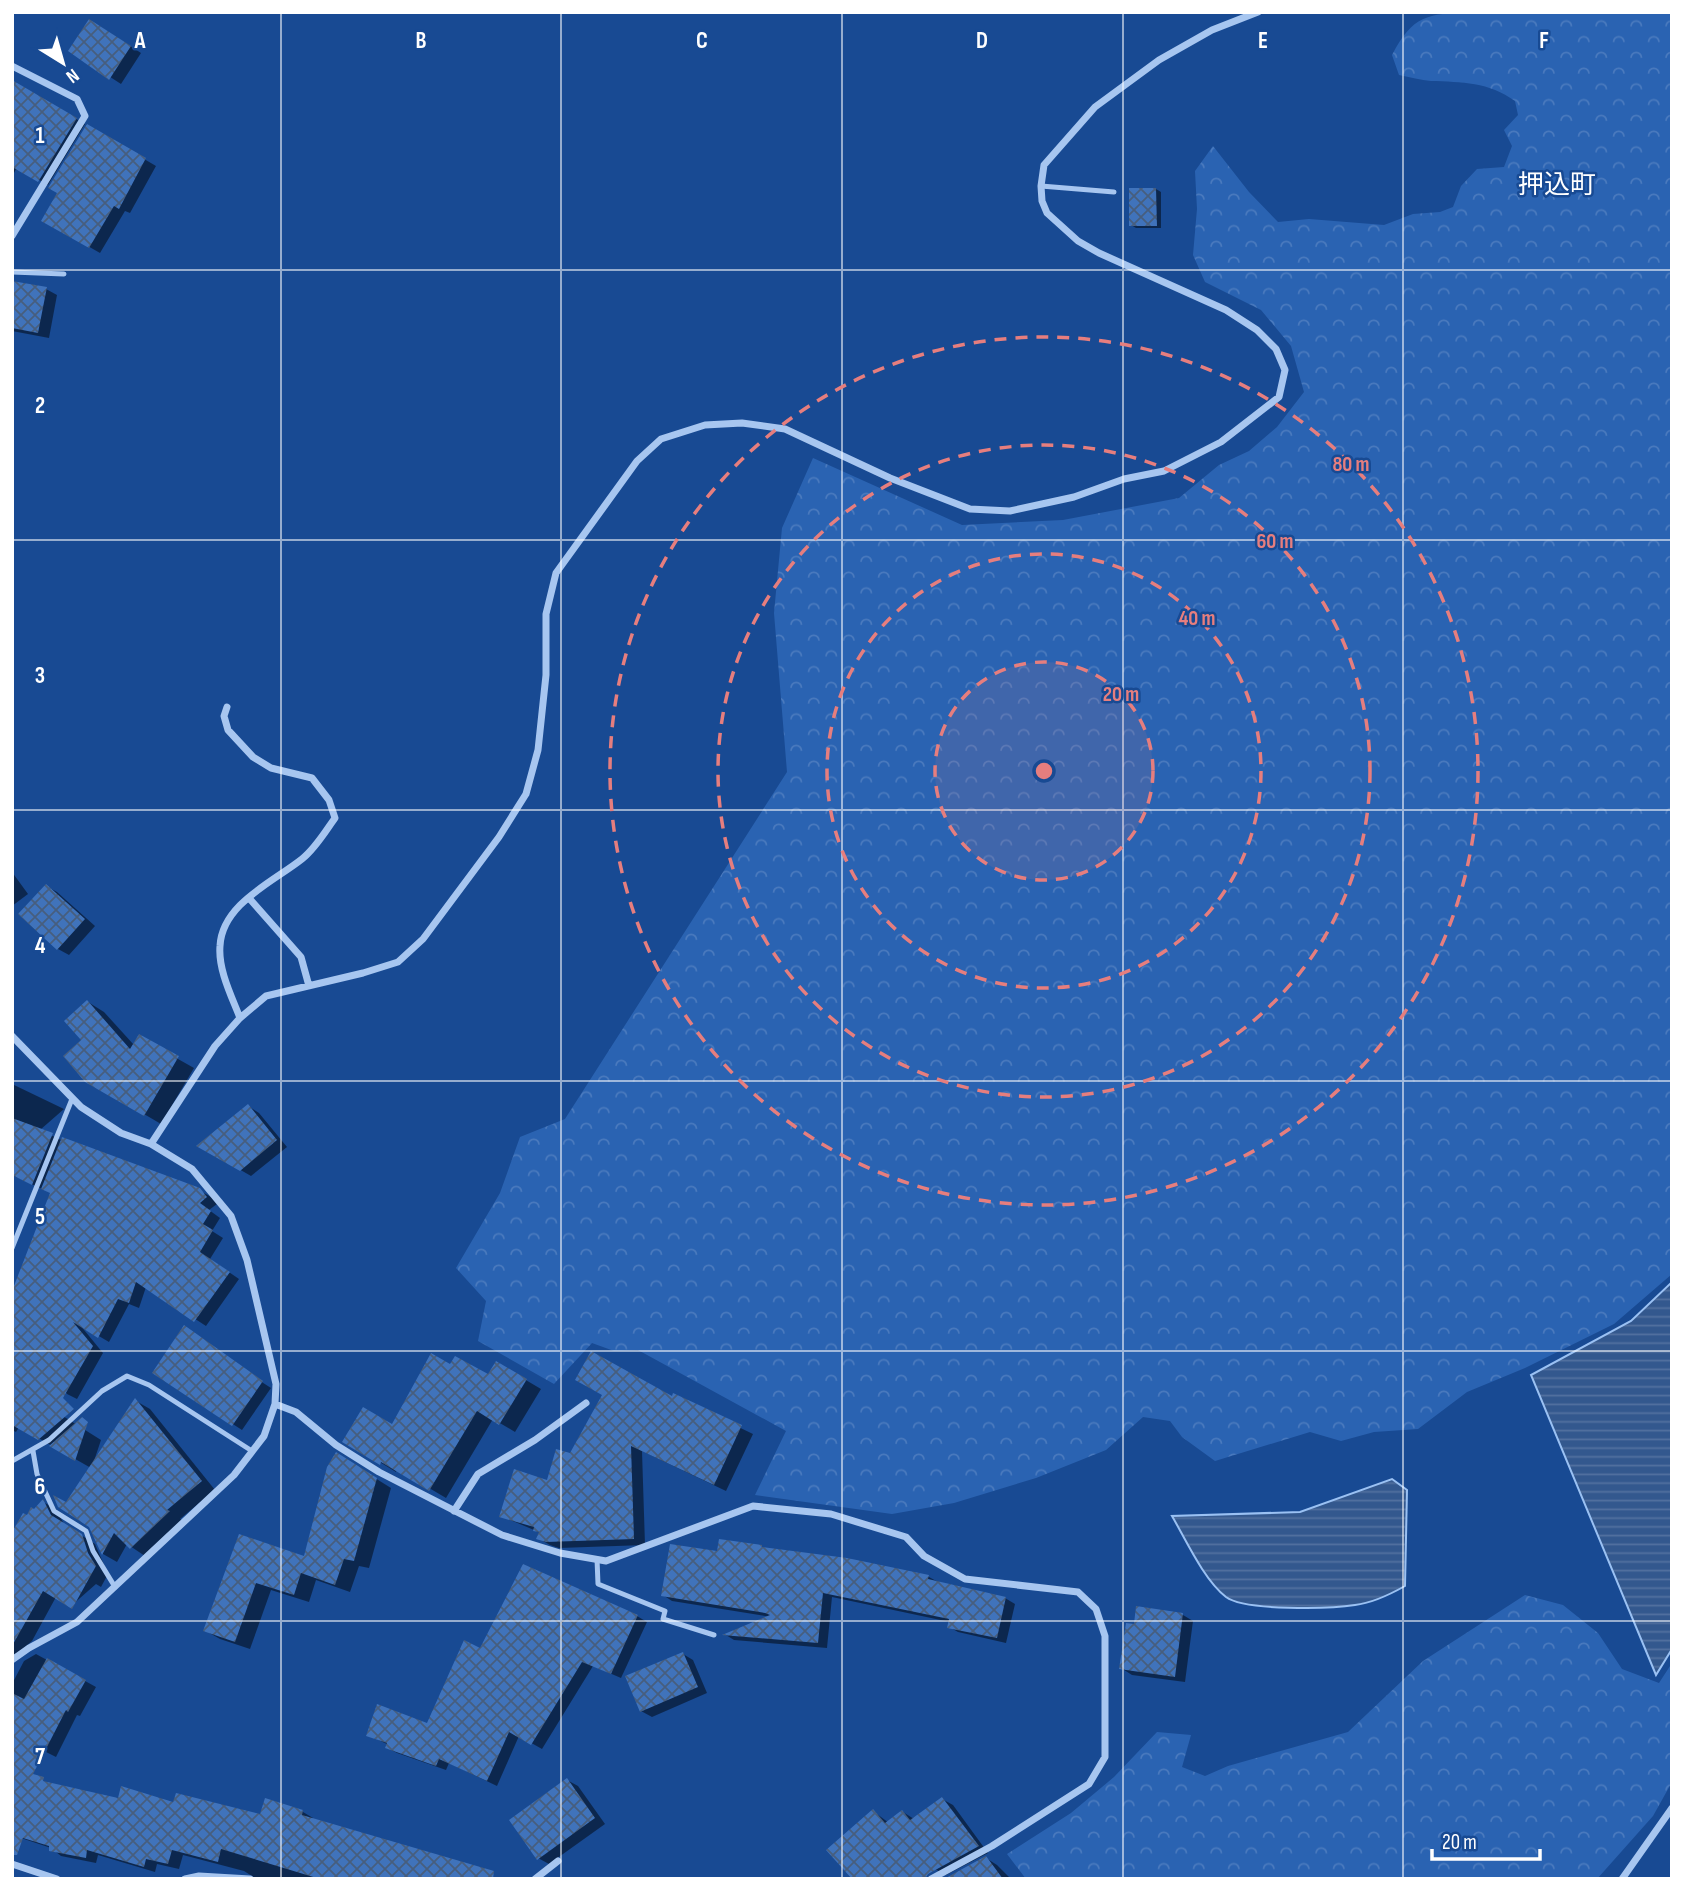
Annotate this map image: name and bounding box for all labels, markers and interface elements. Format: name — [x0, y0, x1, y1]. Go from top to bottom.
text: A — [134, 27, 147, 55]
text: B — [416, 27, 427, 55]
text: C — [696, 27, 708, 55]
text: D — [976, 27, 988, 55]
text: E — [1258, 27, 1268, 55]
text: F — [1539, 27, 1549, 55]
north arrow — [28, 28, 98, 98]
text: N — [61, 63, 83, 88]
text: 1 — [35, 122, 45, 150]
district label: 押込町 — [1518, 170, 1596, 201]
text: 2 — [35, 392, 45, 420]
text: 80 m — [1332, 452, 1370, 477]
text: 60 m — [1256, 529, 1294, 554]
text: 40 m — [1179, 606, 1215, 631]
text: 3 — [35, 662, 45, 690]
text: 20 m — [1103, 682, 1139, 707]
centre of rings — [1032, 759, 1056, 783]
text: 4 — [35, 932, 46, 960]
text: 5 — [35, 1203, 45, 1231]
text: 6 — [35, 1473, 45, 1501]
text: 7 — [35, 1743, 45, 1771]
scale bar — [1432, 1818, 1540, 1862]
text: 20 m — [1442, 1830, 1477, 1855]

